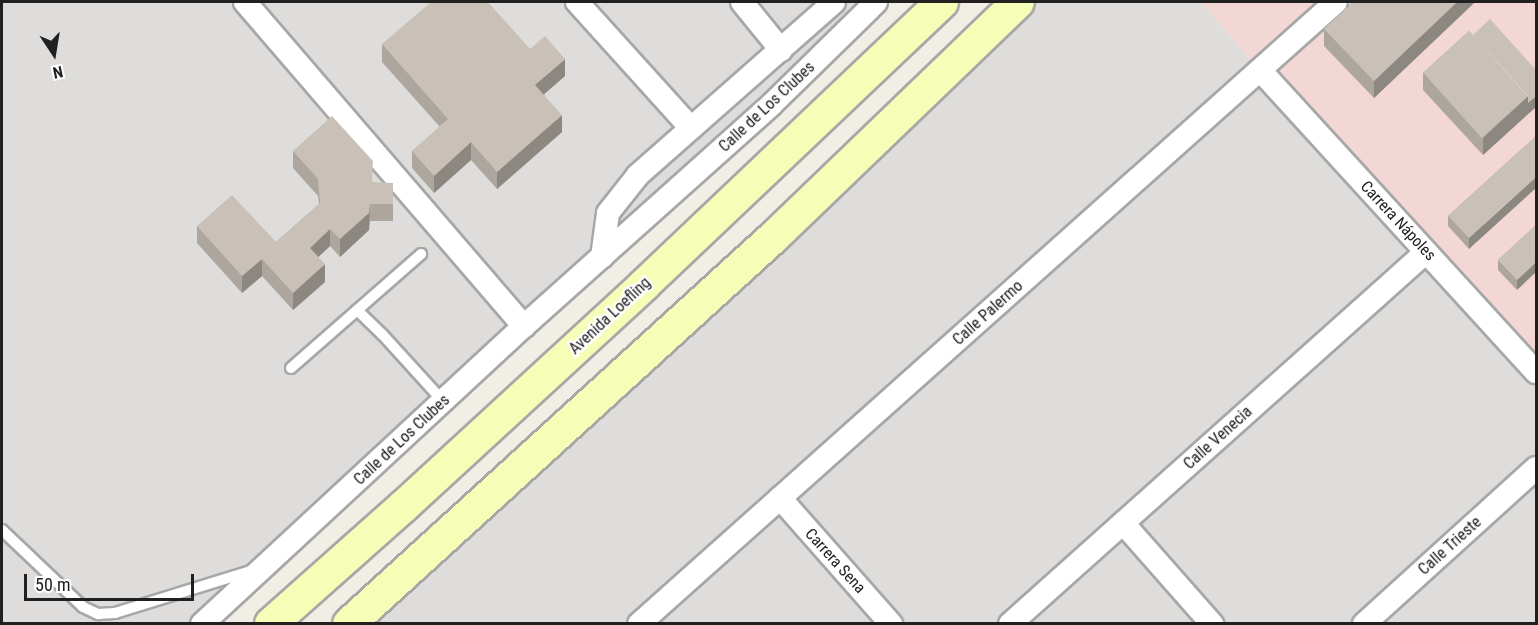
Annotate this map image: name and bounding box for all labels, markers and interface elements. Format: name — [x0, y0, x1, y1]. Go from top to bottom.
north arrow — [24, 24, 84, 84]
street label: Calle de Los Clubes — [715, 58, 819, 156]
text: N — [51, 62, 65, 82]
street label: Carrera Nápoles — [1356, 177, 1440, 265]
street label: Avenida Loefling — [565, 273, 655, 359]
street label: Calle Palermo — [949, 276, 1027, 350]
street label: Calle de Los Clubes — [350, 391, 454, 489]
street label: Calle Venecia — [1180, 402, 1256, 474]
street label: Calle Trieste — [1414, 513, 1486, 579]
street label: Carrera Sena — [801, 524, 869, 598]
scale bar — [27, 562, 196, 600]
text: 50 m — [35, 574, 70, 595]

